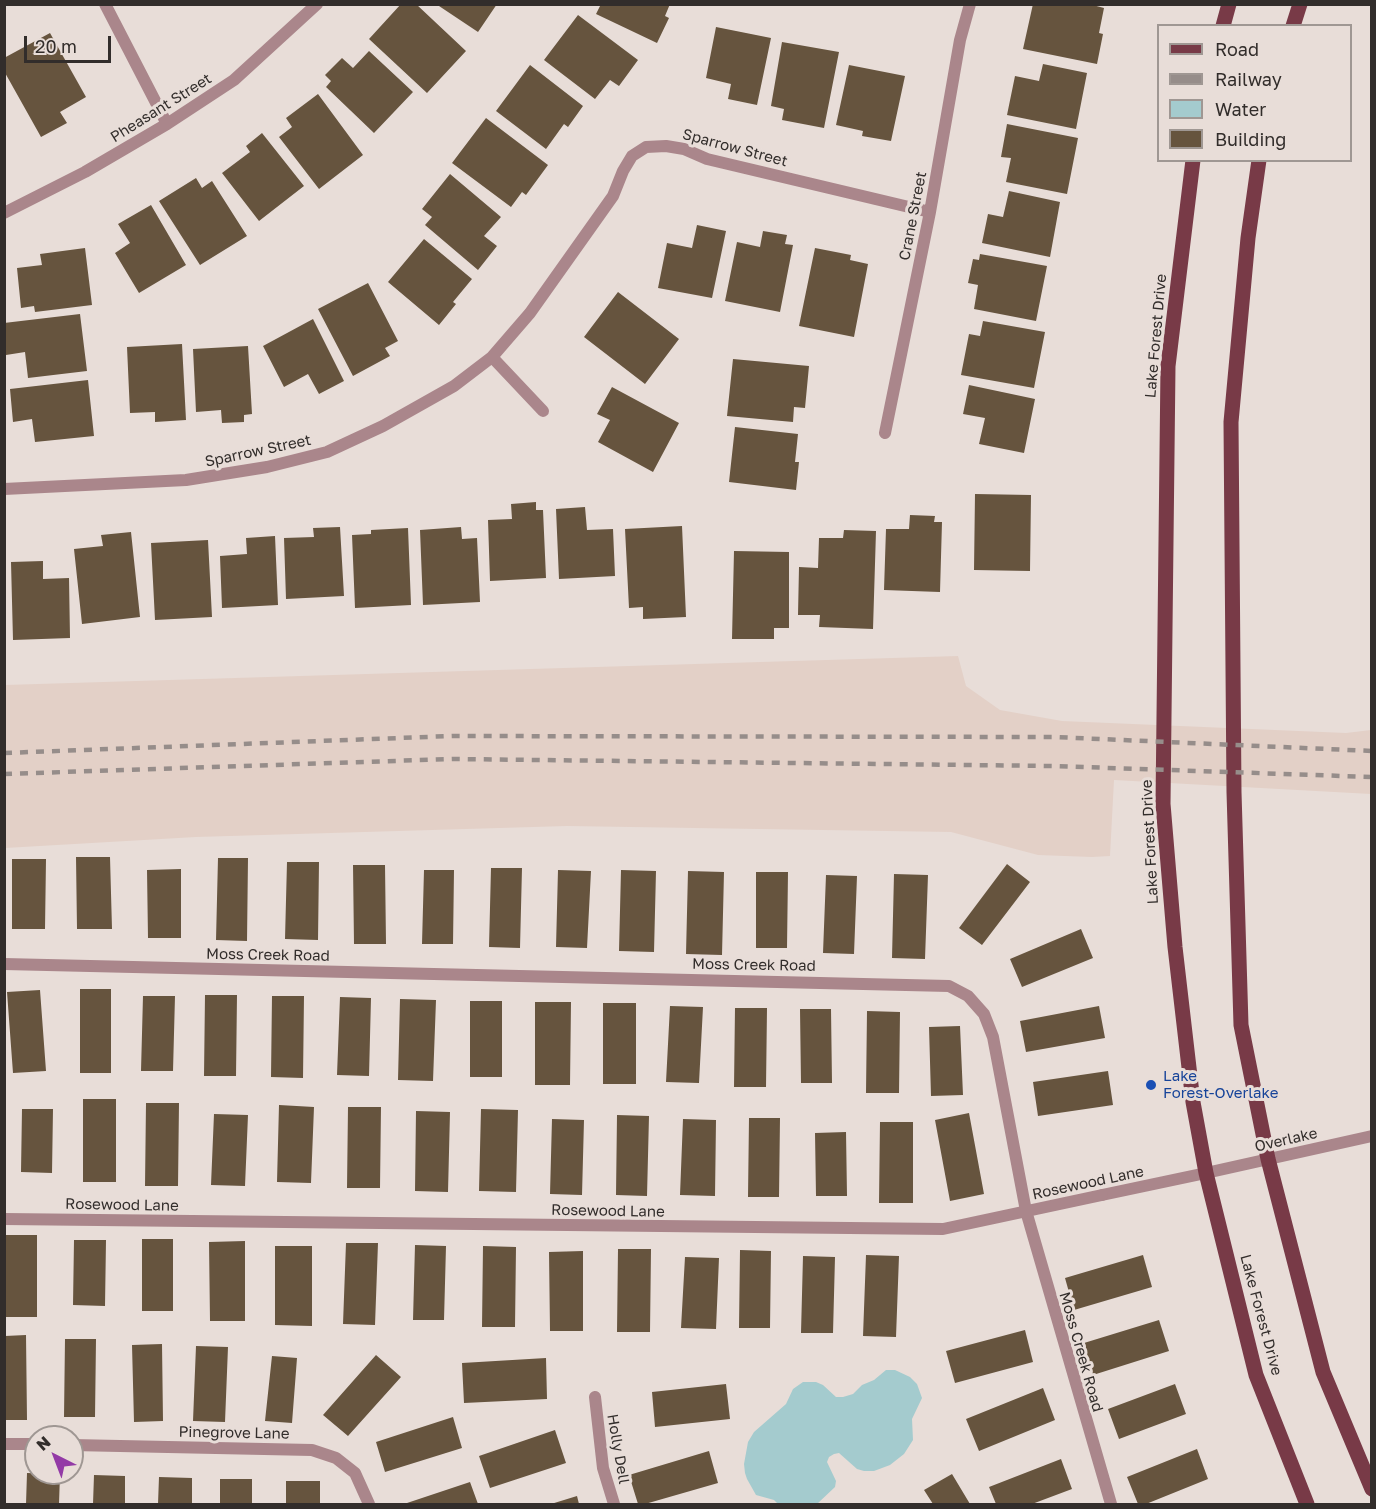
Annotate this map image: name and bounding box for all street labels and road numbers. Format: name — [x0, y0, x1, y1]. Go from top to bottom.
street label: Pheasant Street — [107, 70, 215, 146]
street label: Sparrow Street — [681, 125, 789, 171]
street label: Crane Street — [896, 170, 930, 262]
street label: Lake Forest Drive — [1142, 273, 1170, 399]
street label: Sparrow Street — [203, 431, 313, 471]
street label: Lake Forest Drive — [1138, 779, 1162, 905]
street label: Moss Creek Road — [206, 945, 330, 965]
street label: Moss Creek Road — [692, 955, 816, 975]
street label: Overlake — [1253, 1124, 1319, 1156]
street label: Rosewood Lane — [1031, 1162, 1145, 1204]
street label: Rosewood Lane — [65, 1195, 179, 1215]
street label: Rosewood Lane — [551, 1201, 665, 1221]
street label: Lake Forest Drive — [1236, 1252, 1286, 1378]
street label: Moss Creek Road — [1055, 1290, 1107, 1414]
street label: Holly Dell — [603, 1413, 633, 1485]
street label: Pinegrove Lane — [178, 1423, 290, 1443]

